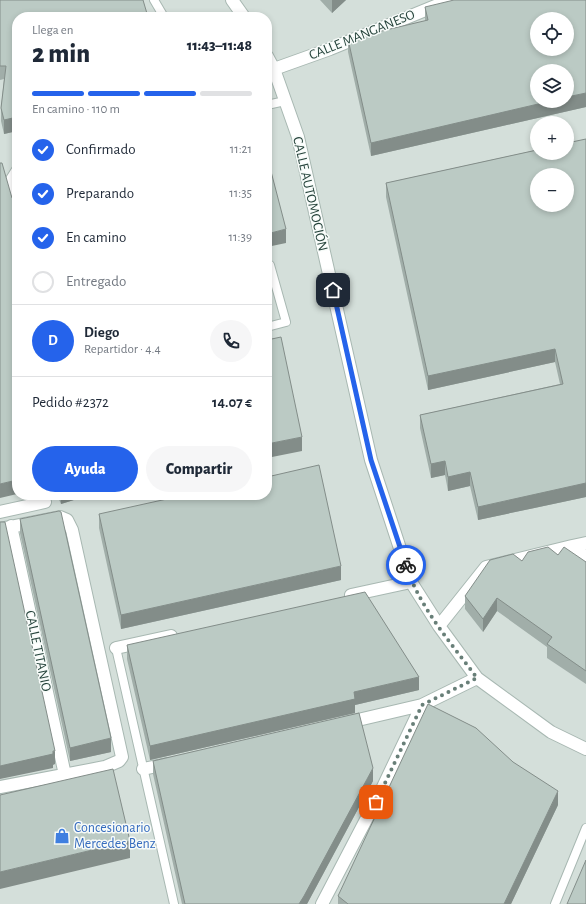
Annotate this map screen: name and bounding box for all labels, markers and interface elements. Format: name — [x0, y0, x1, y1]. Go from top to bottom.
street label: CALLE MANGANESO — [307, 7, 417, 63]
map controls — [530, 12, 574, 212]
button: locate — [530, 12, 574, 56]
text: Llega en — [32, 24, 74, 37]
text: 11:43–11:48 — [187, 38, 252, 53]
text: 2 min — [32, 41, 90, 67]
button: layers — [530, 64, 574, 108]
text: En camino · 110 m — [32, 103, 120, 116]
button: + — [530, 116, 574, 160]
street label: CALLE AUTOMOCIÓN — [290, 135, 333, 253]
icon: check — [32, 139, 54, 161]
text: Confirmado — [66, 142, 136, 157]
text: 11:21 — [230, 143, 252, 156]
button: − — [530, 168, 574, 212]
icon: check — [32, 183, 54, 205]
text: Preparando — [66, 186, 134, 201]
text: 11:35 — [229, 187, 252, 200]
icon: check — [32, 227, 54, 249]
text: En camino — [66, 230, 126, 245]
text: 11:39 — [229, 231, 252, 244]
pin — [316, 273, 350, 307]
text: Entregado — [66, 274, 126, 289]
icon: home — [322, 279, 344, 301]
button: phone — [210, 320, 252, 362]
text: Diego — [84, 325, 120, 340]
text: D — [48, 333, 58, 348]
text: Repartidor · 4.4 — [84, 343, 161, 356]
text: Pedido #2372 — [32, 395, 109, 410]
text: 14.07 € — [212, 395, 252, 410]
button: Ayuda — [32, 446, 138, 492]
button: Compartir — [146, 446, 252, 492]
courier — [386, 545, 426, 585]
icon: bike — [395, 554, 417, 576]
street label: CALLE TITANIO — [23, 609, 53, 693]
pin — [359, 785, 393, 819]
icon: bag — [365, 791, 387, 813]
place label: Concesionario Mercedes Benz — [74, 821, 156, 851]
shop icon: Concesionario Mercedes Benz — [53, 827, 71, 845]

